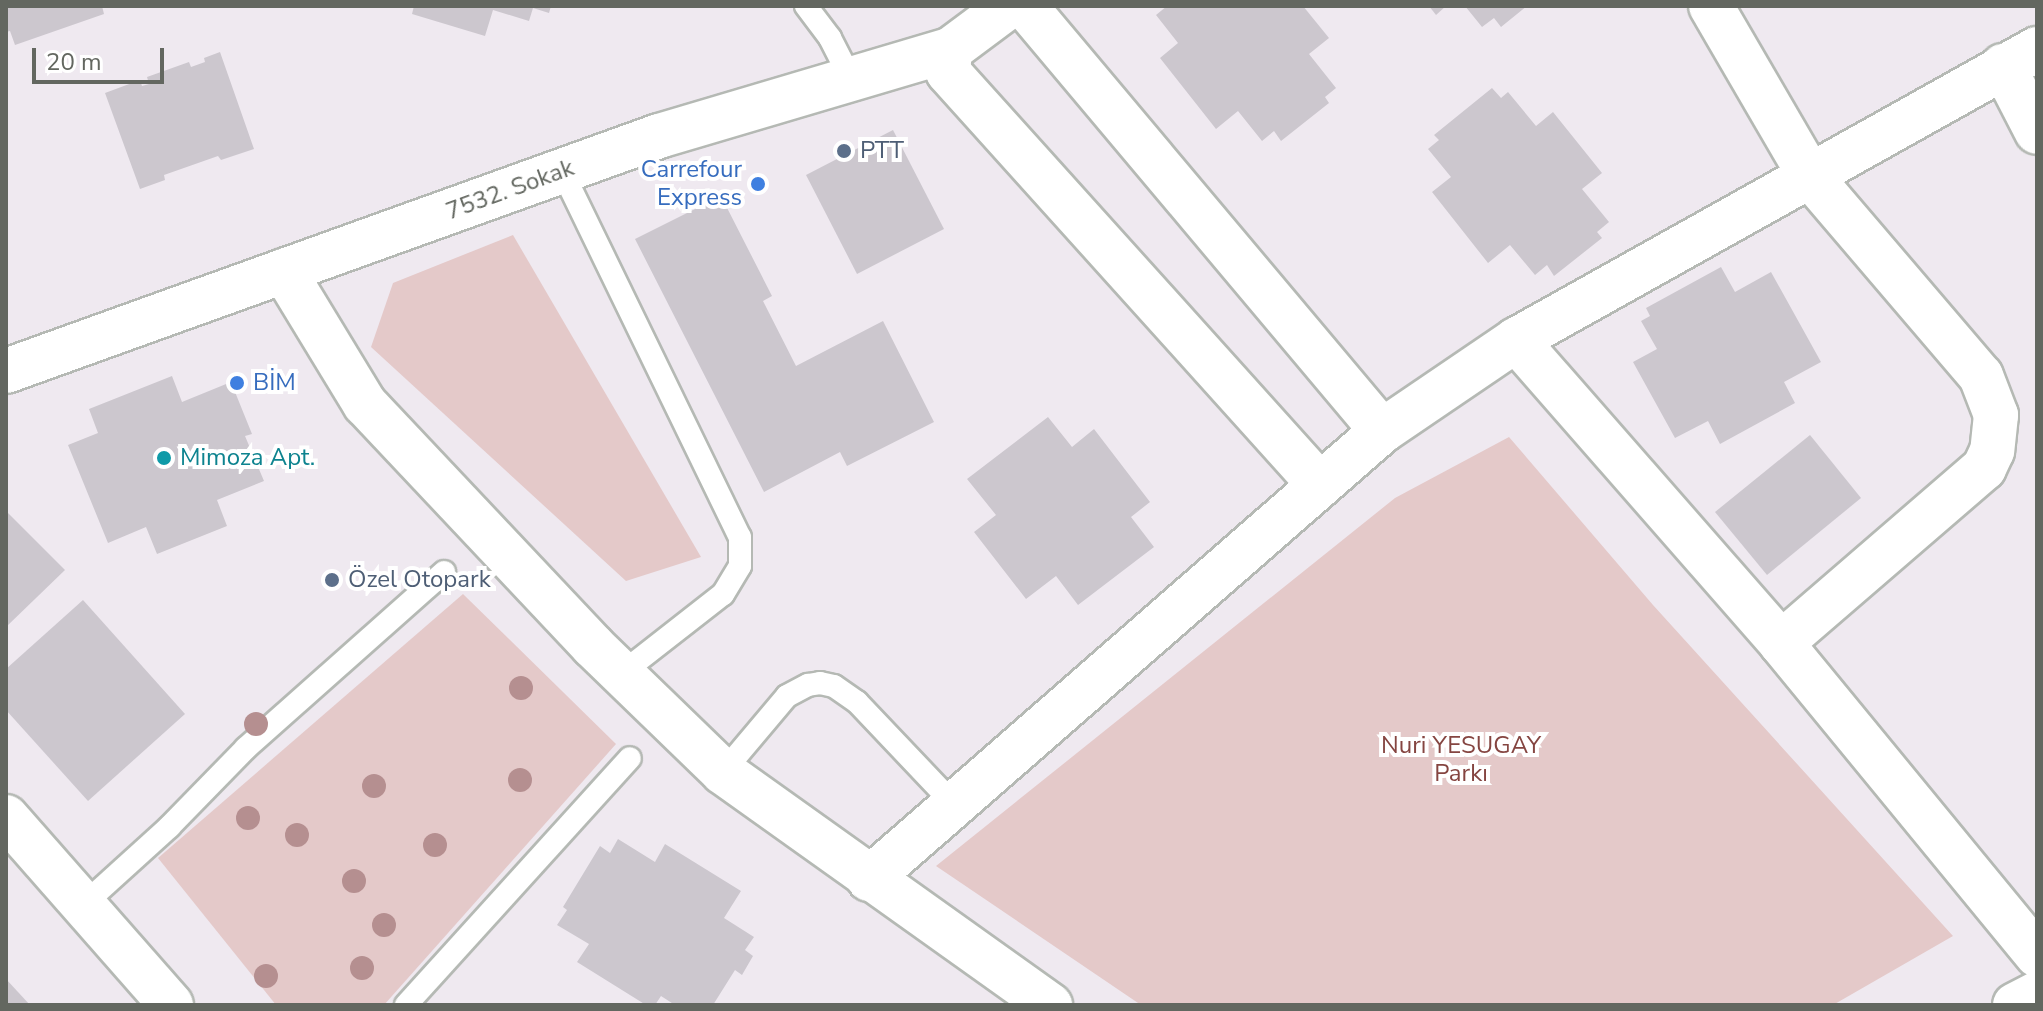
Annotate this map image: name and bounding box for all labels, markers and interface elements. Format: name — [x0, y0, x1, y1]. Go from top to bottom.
scale bar — [36, 32, 168, 82]
text: 20 m — [46, 46, 102, 78]
place label: PTT — [860, 137, 904, 165]
marker: PTT — [835, 142, 853, 160]
street label: 7532. Sokak — [442, 154, 578, 226]
place label: Carrefour Express — [641, 156, 742, 212]
marker: Carrefour Express — [749, 175, 767, 193]
place label: BİM — [253, 369, 296, 397]
marker: BİM — [228, 374, 246, 392]
place label: Mimoza Apt. — [180, 444, 315, 472]
marker: Mimoza Apt. — [155, 449, 173, 467]
place label: Özel Otopark — [348, 566, 491, 594]
marker: Özel Otopark — [323, 571, 341, 589]
park label: Nuri YESUGAY Parkı — [1381, 732, 1541, 788]

